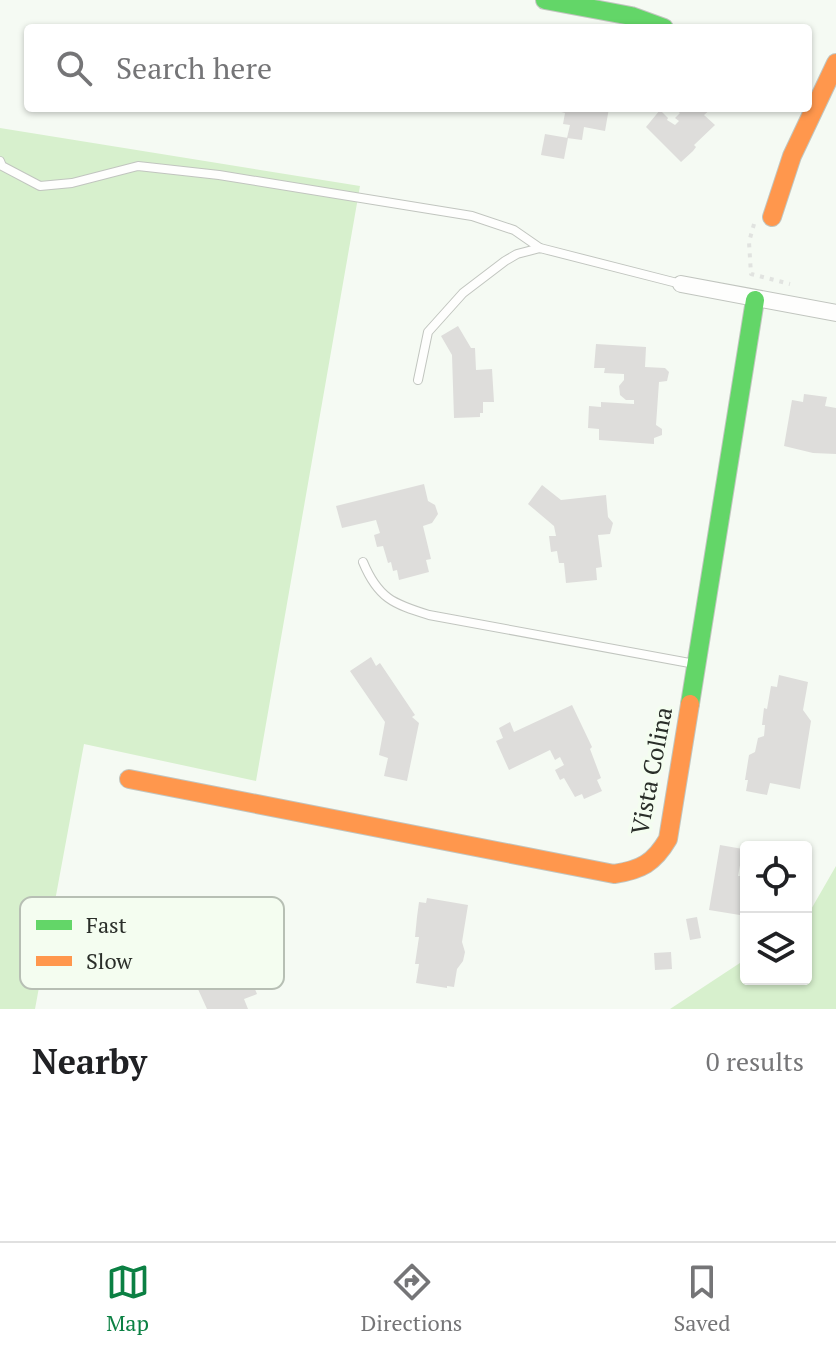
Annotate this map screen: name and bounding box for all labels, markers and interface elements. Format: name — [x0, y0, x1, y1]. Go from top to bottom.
search box — [24, 24, 812, 112]
icon: search — [52, 46, 96, 90]
text: Search here — [116, 48, 272, 88]
street label: Vista Colina — [623, 704, 679, 838]
map controls — [740, 841, 812, 985]
button: locate — [740, 841, 812, 913]
legend — [20, 897, 284, 989]
text: Fast — [86, 910, 127, 939]
button: layers — [740, 913, 812, 985]
text: Slow — [86, 946, 133, 975]
text: Nearby — [32, 1039, 147, 1084]
text: 0 results — [706, 1044, 804, 1078]
tab: Map — [106, 1260, 150, 1337]
tab: Directions — [361, 1260, 462, 1337]
tab: Saved — [673, 1260, 730, 1337]

